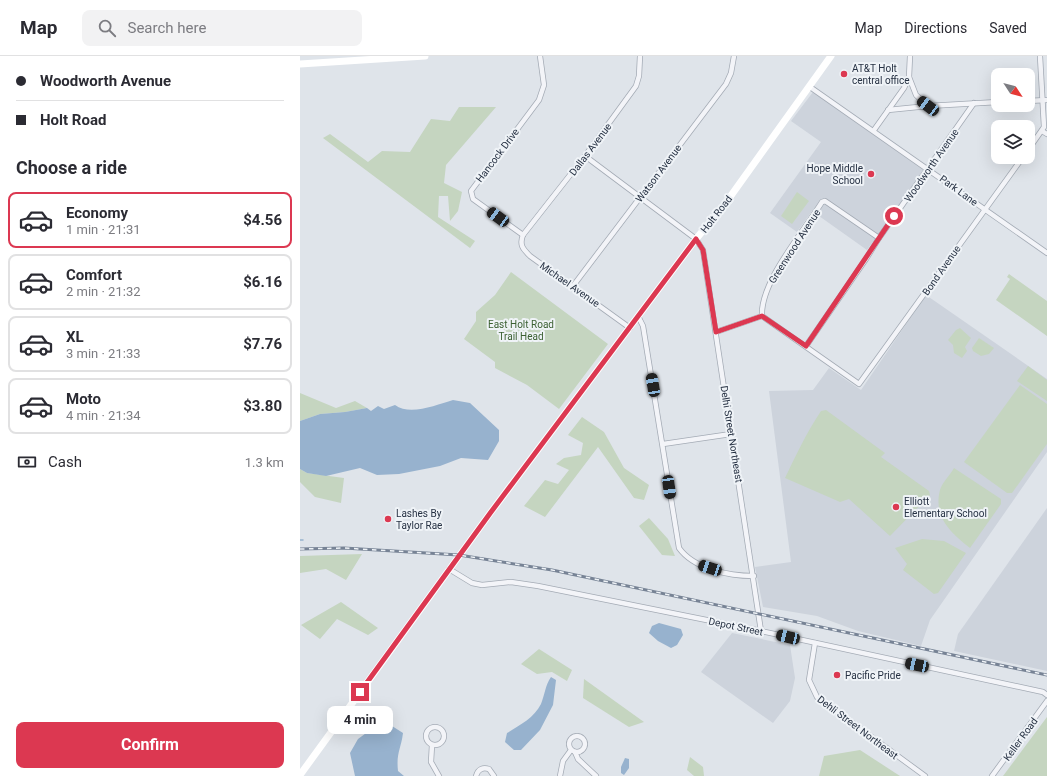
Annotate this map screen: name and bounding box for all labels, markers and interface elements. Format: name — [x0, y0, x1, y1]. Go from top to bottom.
search box — [82, 10, 362, 46]
text: Map — [20, 16, 58, 39]
icon: search — [96, 17, 118, 39]
text: Search here — [128, 19, 206, 37]
text: Map — [855, 20, 882, 36]
text: Directions — [904, 20, 967, 36]
text: Saved — [989, 20, 1027, 36]
place label: AT&T Holt central office — [852, 63, 910, 86]
north arrow — [991, 68, 1035, 112]
map controls — [991, 68, 1035, 164]
marker: AT&T Holt central office — [839, 69, 849, 79]
text: Woodworth Avenue — [40, 72, 171, 90]
car — [915, 94, 941, 118]
text: Holt Road — [40, 111, 106, 129]
button: layers — [991, 120, 1035, 164]
street label: Dallas Avenue — [567, 121, 614, 178]
street label: Hancock Drive — [474, 126, 521, 184]
street label: Woodworth Avenue — [902, 127, 961, 204]
street label: Watson Avenue — [633, 142, 684, 204]
text: Choose a ride — [16, 157, 127, 178]
place label: Hope Middle School — [807, 163, 863, 186]
marker: Hope Middle School — [866, 169, 876, 179]
street label: Park Lane — [938, 173, 980, 208]
street label: Holt Road — [699, 194, 734, 235]
icon: car — [18, 202, 54, 238]
text: Economy — [66, 204, 128, 222]
car — [485, 205, 511, 229]
street label: Greenwood Avenue — [766, 207, 822, 285]
route start — [885, 207, 903, 225]
text: $4.56 — [243, 211, 282, 229]
text: 1 min · 21:31 — [66, 222, 141, 237]
street label: Bond Avenue — [920, 243, 963, 297]
street label: Michael Avenue — [538, 260, 602, 309]
icon: car — [18, 264, 54, 300]
text: Comfort — [66, 266, 122, 284]
text: $6.16 — [243, 273, 282, 291]
text: 2 min · 21:32 — [66, 284, 141, 299]
park label: East Holt Road Trail Head — [488, 319, 554, 342]
icon: car — [18, 326, 54, 362]
text: XL — [66, 328, 84, 346]
text: $7.76 — [243, 335, 282, 353]
text: 3 min · 21:33 — [66, 346, 141, 361]
car — [645, 372, 661, 398]
street label: Delhi Street Northeast — [718, 385, 745, 483]
icon: car — [18, 388, 54, 424]
text: Moto — [66, 390, 101, 408]
text: $3.80 — [243, 397, 282, 415]
text: 4 min · 21:34 — [66, 408, 141, 423]
icon: cash — [16, 451, 38, 473]
text: Cash — [48, 453, 82, 471]
text: 1.3 km — [245, 455, 284, 470]
car — [661, 474, 677, 500]
place label: Elliott Elementary School — [904, 496, 987, 519]
marker: Elliott Elementary School — [891, 502, 901, 512]
place label: Lashes By Taylor Rae — [396, 508, 442, 531]
marker: Lashes By Taylor Rae — [383, 514, 393, 524]
car — [697, 559, 723, 577]
street label: Depot Street — [708, 615, 764, 638]
car — [775, 628, 801, 646]
car — [904, 657, 930, 673]
marker: Pacific Pride — [832, 670, 842, 680]
place label: Pacific Pride — [845, 670, 901, 681]
route end — [351, 683, 369, 701]
street label: Dehli Street Northeast — [815, 694, 900, 761]
callout: 4 min — [327, 706, 393, 734]
text: 4 min — [344, 712, 376, 727]
street label: Keller Road — [1001, 716, 1040, 763]
button: Confirm — [16, 722, 284, 768]

